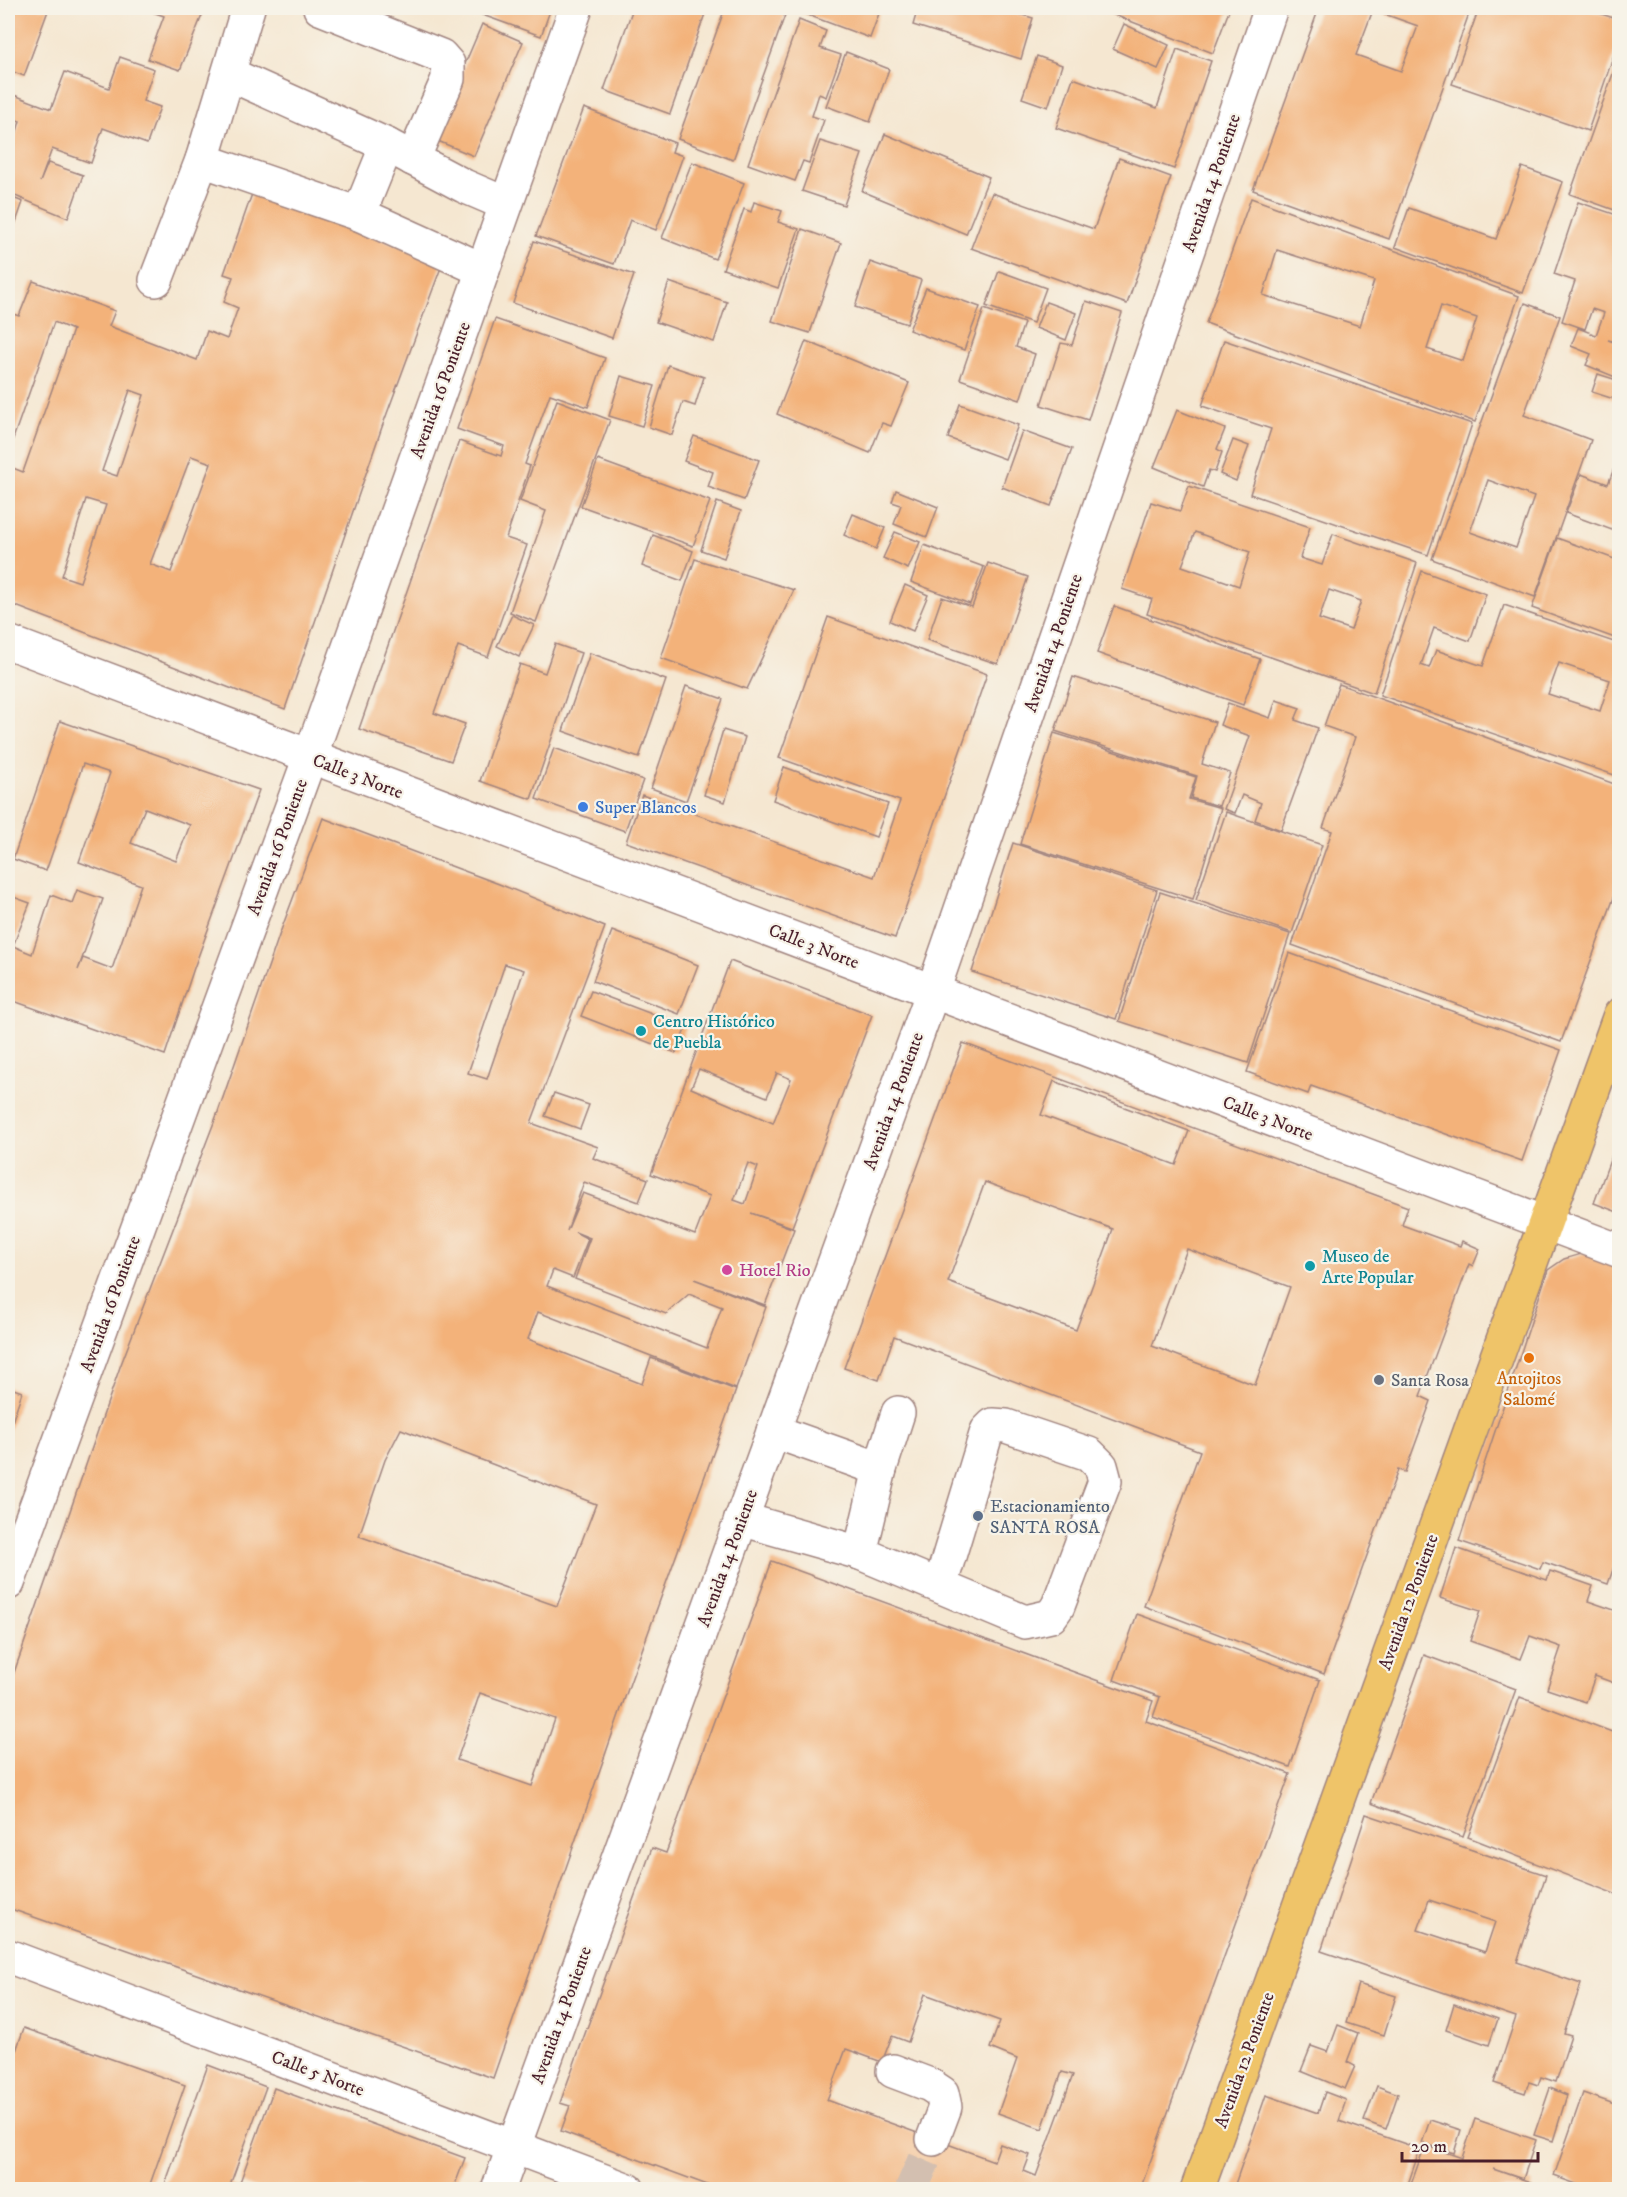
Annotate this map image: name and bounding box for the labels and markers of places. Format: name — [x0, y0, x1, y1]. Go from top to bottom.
place label: Super Blancos — [595, 797, 696, 819]
marker: Super Blancos — [576, 800, 590, 814]
place label: Centro Histórico de Puebla — [653, 1011, 775, 1054]
marker: Centro Histórico de Puebla — [634, 1024, 648, 1038]
place label: Museo de Arte Popular — [1322, 1246, 1414, 1289]
marker: Museo de Arte Popular — [1303, 1259, 1317, 1273]
place label: Hotel Rio — [739, 1260, 811, 1282]
marker: Hotel Rio — [720, 1263, 734, 1277]
marker: Antojitos Salomé — [1522, 1351, 1536, 1365]
place label: Antojitos Salomé — [1497, 1368, 1561, 1411]
place label: Santa Rosa — [1391, 1370, 1469, 1392]
marker: Santa Rosa — [1372, 1373, 1386, 1387]
place label: Estacionamiento SANTA ROSA — [990, 1496, 1110, 1539]
marker: Estacionamiento SANTA ROSA — [971, 1509, 985, 1523]

